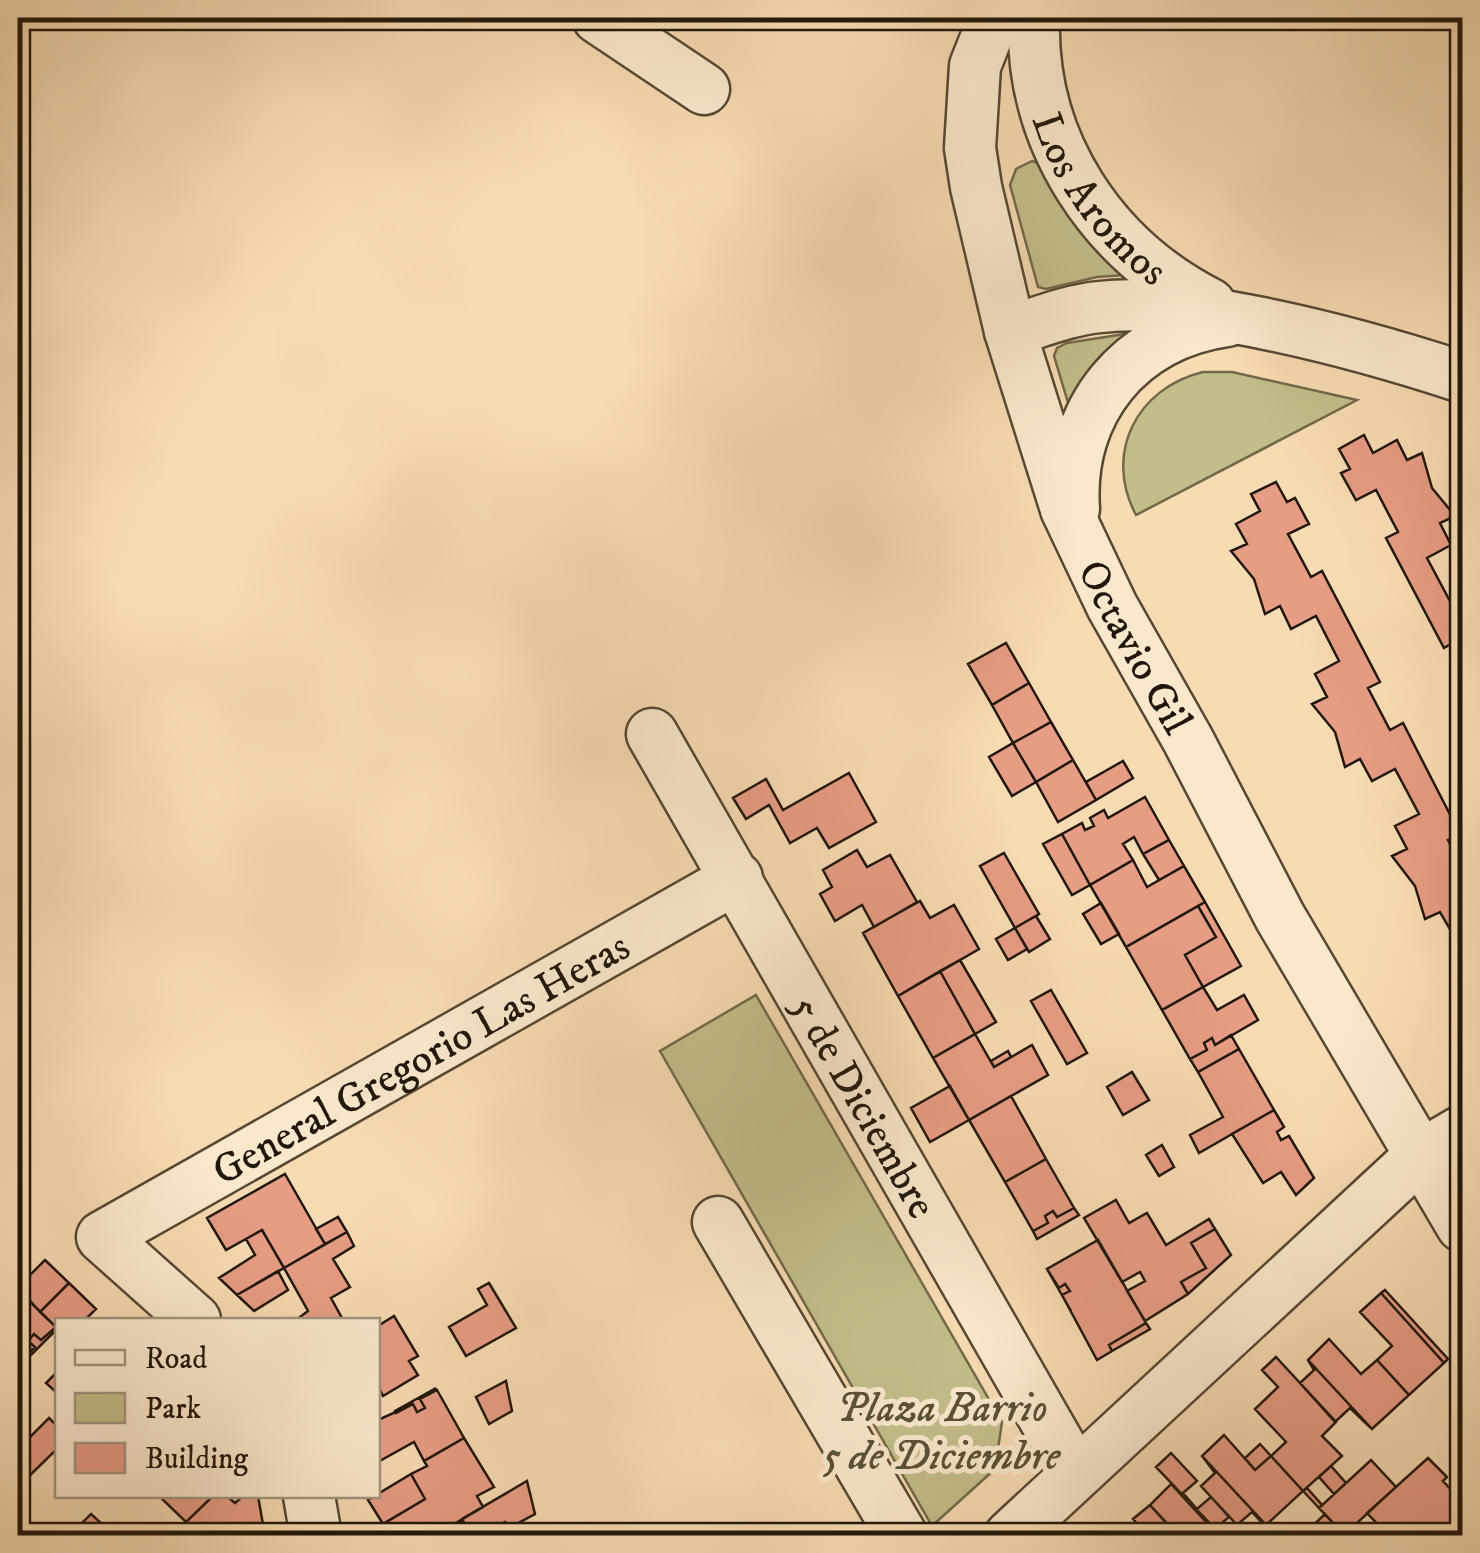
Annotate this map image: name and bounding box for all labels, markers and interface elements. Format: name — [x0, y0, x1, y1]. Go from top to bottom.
street label: Los Aromos — [1019, 106, 1177, 298]
street label: Octavio Gil — [1065, 552, 1202, 744]
street label: General Gregorio Las Heras — [204, 921, 639, 1198]
street label: 5 de Diciembre — [778, 986, 947, 1228]
legend — [55, 1318, 380, 1498]
text: Road — [145, 1341, 207, 1378]
park label: Plaza Barrio 5 de Diciembre — [823, 1383, 1062, 1483]
text: Park — [145, 1391, 201, 1428]
text: Building — [145, 1441, 249, 1478]

